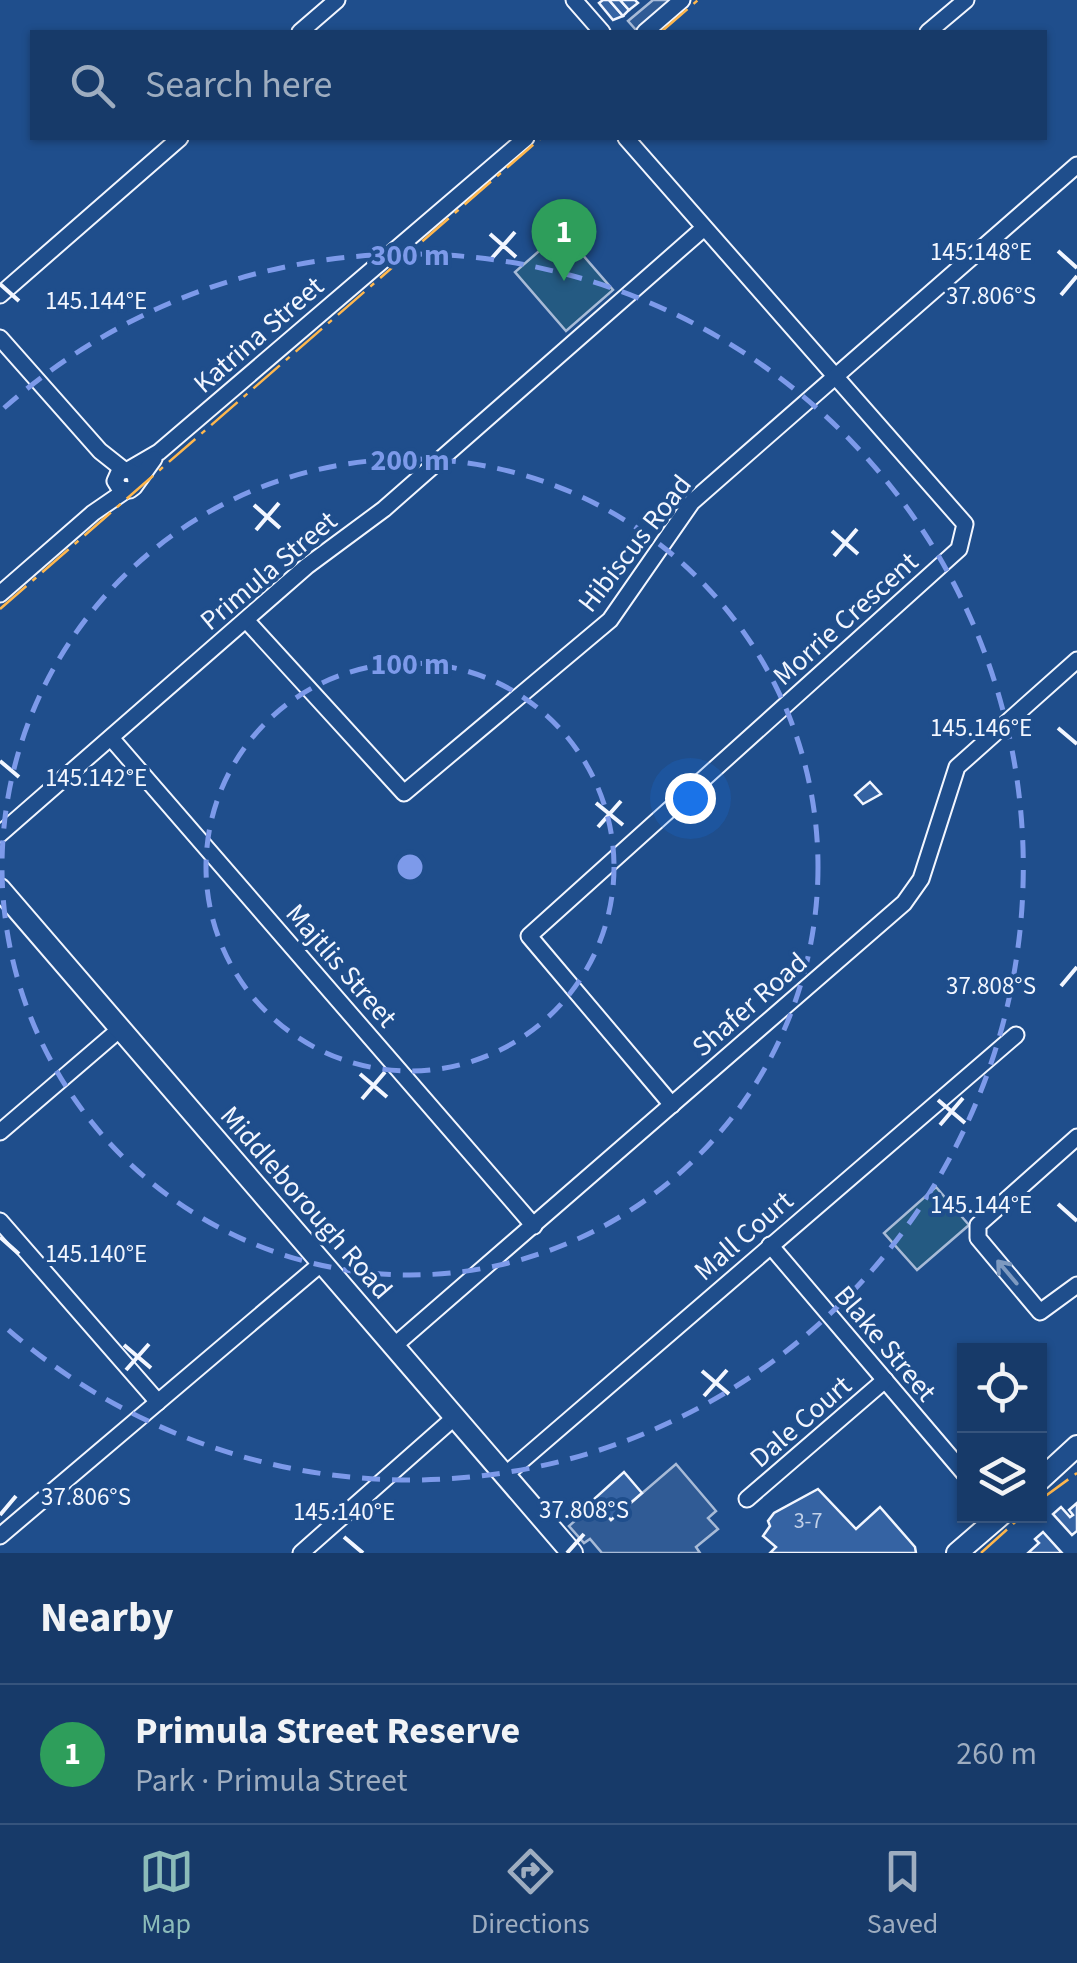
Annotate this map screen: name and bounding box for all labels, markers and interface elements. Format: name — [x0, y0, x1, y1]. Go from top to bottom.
search box — [30, 30, 1047, 140]
icon: search — [65, 58, 120, 113]
text: Search here — [145, 58, 332, 112]
pin: 1 — [532, 198, 596, 281]
text: 300 m — [370, 234, 450, 277]
text: 145.148°E — [930, 234, 1032, 270]
street label: Katrina Street — [185, 266, 333, 403]
text: 37.806°S — [946, 278, 1036, 314]
text: 145.144°E — [45, 283, 147, 319]
text: 200 m — [370, 439, 450, 482]
street label: Hibiscus Road — [568, 466, 701, 621]
street label: Primula Street — [191, 501, 346, 640]
street label: Morrie Crescent — [764, 542, 928, 695]
text: 100 m — [370, 643, 450, 686]
text: 145.146°E — [930, 710, 1032, 746]
text: 145.142°E — [45, 760, 147, 796]
your location — [665, 773, 716, 824]
centre of rings — [392, 849, 428, 885]
street label: Majtlis Street — [276, 895, 407, 1037]
street label: Shafer Road — [683, 943, 816, 1066]
text: 37.808°S — [946, 968, 1036, 1004]
street label: Middleborough Road — [211, 1097, 402, 1308]
street label: Mall Court — [685, 1181, 802, 1290]
text: 145.144°E — [930, 1187, 1032, 1223]
text: 145.140°E — [45, 1236, 147, 1272]
one-way arrow — [996, 1260, 1018, 1286]
street label: Blake Street — [825, 1277, 946, 1411]
map controls — [957, 1343, 1047, 1523]
button: locate — [957, 1343, 1047, 1433]
street label: Dale Court — [741, 1366, 861, 1477]
button: layers — [957, 1433, 1047, 1523]
text: 37.806°S — [41, 1479, 131, 1515]
text: 37.808°S — [539, 1492, 629, 1528]
text: 145.140°E — [293, 1494, 395, 1530]
house number: 3-7 — [794, 1505, 822, 1537]
text: Nearby — [40, 1588, 174, 1648]
text: Primula Street Reserve — [135, 1704, 520, 1758]
text: 1 — [64, 1731, 81, 1777]
text: 260 m — [956, 1731, 1037, 1777]
text: Park · Primula Street — [135, 1758, 407, 1804]
tab: Map — [139, 1844, 194, 1944]
tab: Directions — [471, 1844, 590, 1944]
tab: Saved — [867, 1844, 938, 1944]

